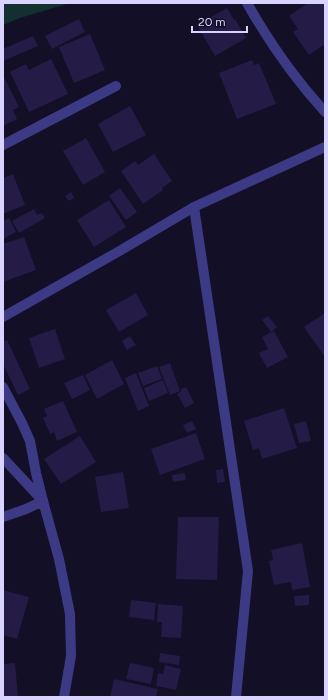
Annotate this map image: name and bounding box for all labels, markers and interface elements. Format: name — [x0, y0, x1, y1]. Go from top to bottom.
scale bar — [192, 8, 247, 34]
text: 20 m — [198, 15, 226, 29]

